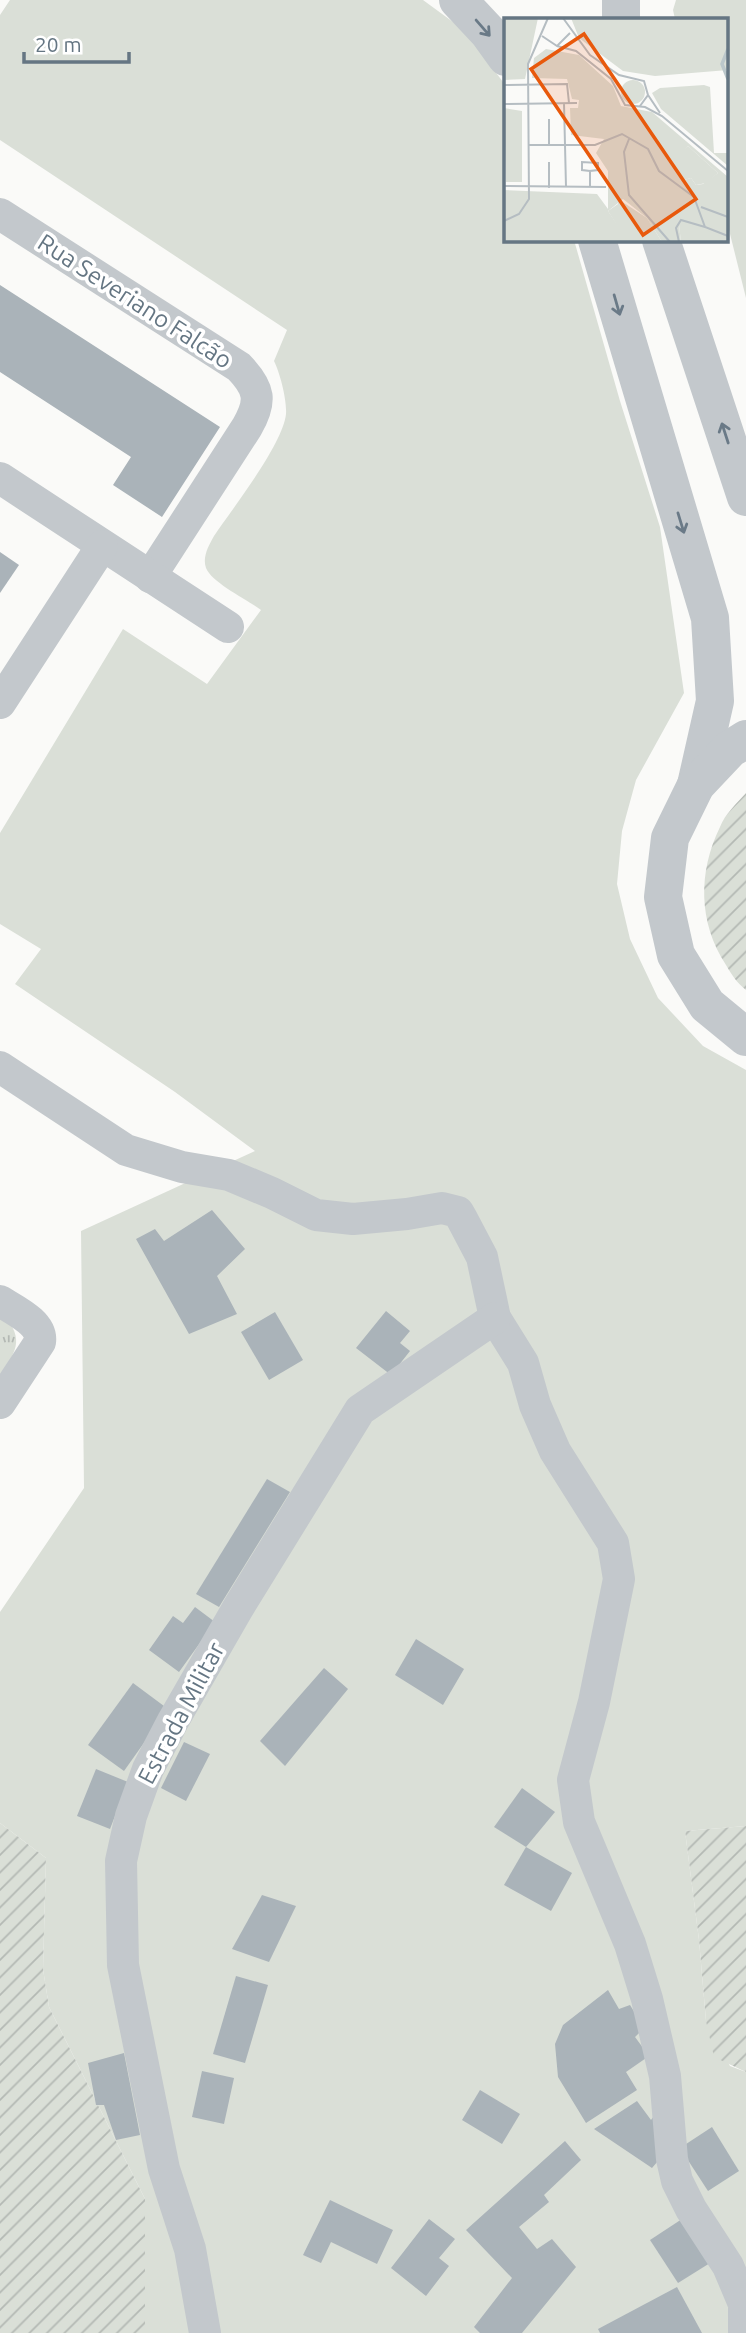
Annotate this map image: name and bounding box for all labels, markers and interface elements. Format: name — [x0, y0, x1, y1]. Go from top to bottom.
one-way arrow — [475, 18, 491, 36]
inset map — [504, 18, 728, 242]
scale bar — [24, 21, 130, 65]
text: 20 m — [35, 32, 82, 56]
street label: Rua Severiano Falcão — [33, 228, 237, 374]
one-way arrow — [611, 294, 624, 316]
one-way arrow — [717, 422, 730, 444]
one-way arrow — [675, 512, 688, 534]
street label: Estrada Militar — [132, 1638, 230, 1788]

